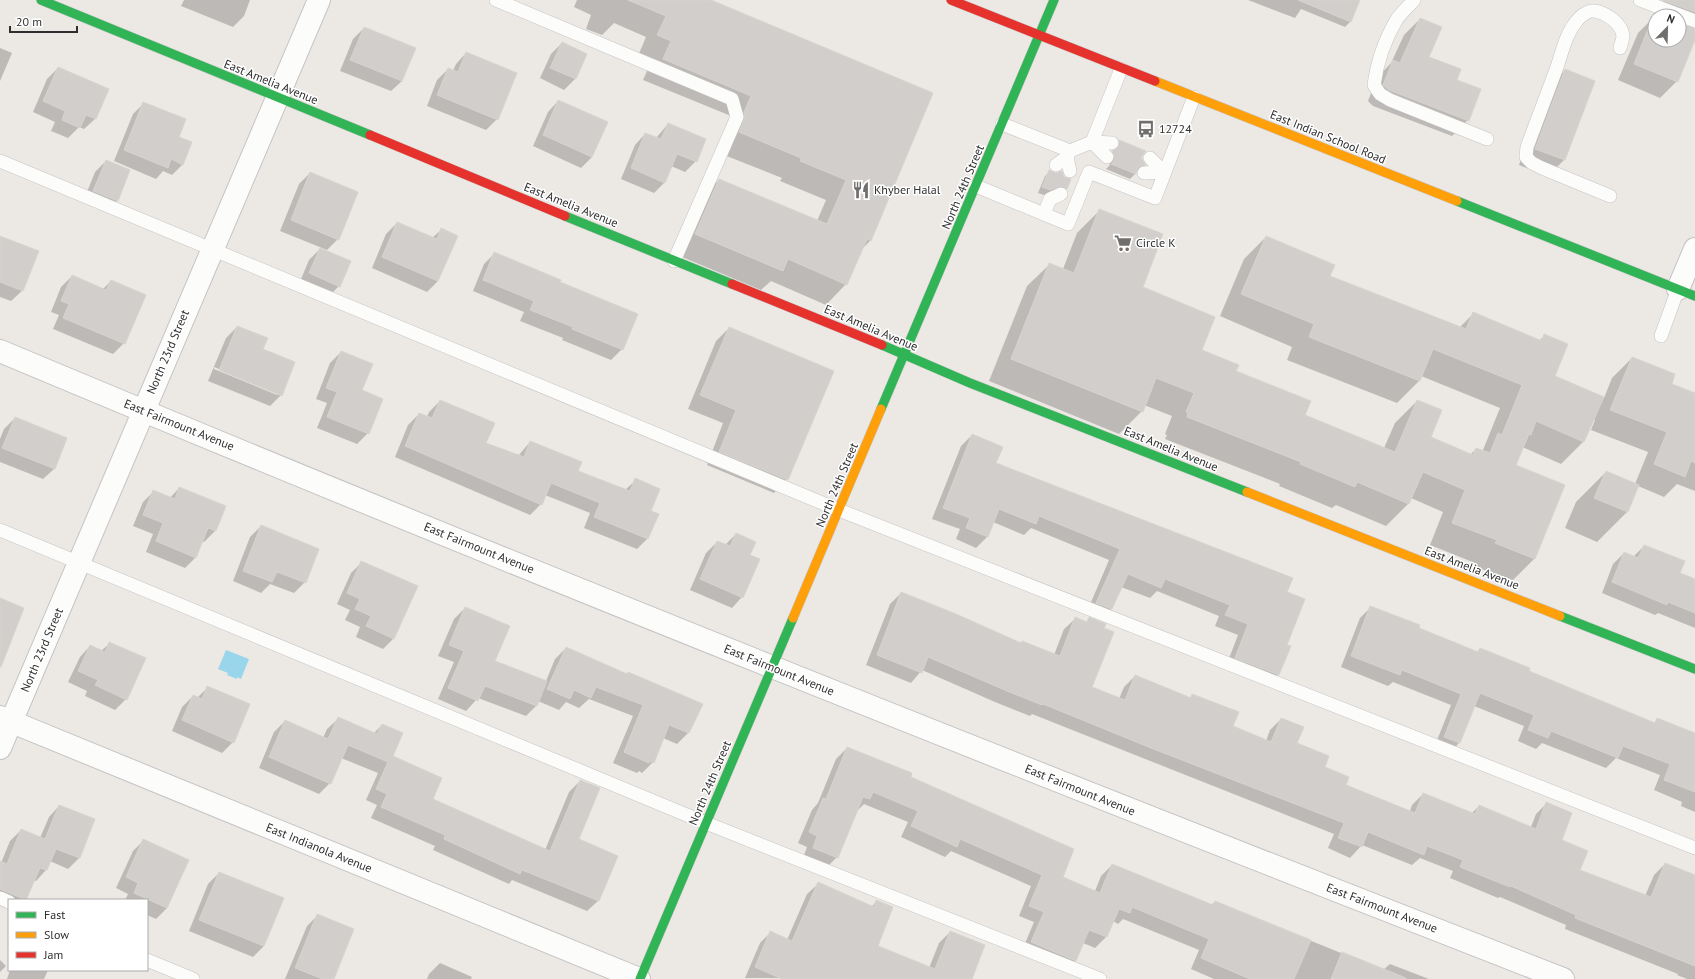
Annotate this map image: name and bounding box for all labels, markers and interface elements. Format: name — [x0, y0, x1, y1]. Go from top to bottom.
scale bar — [10, 8, 77, 34]
north arrow — [1647, 8, 1687, 48]
text: N — [1665, 11, 1677, 27]
text: 20 m — [16, 14, 42, 29]
street label: East Amelia Avenue — [222, 56, 320, 107]
street label: East Indian School Road — [1268, 106, 1388, 167]
bus stop icon: 12724 — [1136, 119, 1156, 139]
place label: 12724 — [1159, 121, 1192, 136]
street label: North 24th Street — [938, 142, 987, 231]
street label: East Amelia Avenue — [522, 179, 620, 230]
restaurant icon: Khyber Halal — [851, 180, 871, 200]
place label: Khyber Halal — [874, 182, 941, 197]
supermarket icon: Circle K — [1113, 233, 1133, 253]
place label: Circle K — [1136, 235, 1176, 250]
street label: East Amelia Avenue — [822, 301, 920, 354]
street label: North 23rd Street — [143, 307, 192, 396]
street label: East Fairmount Avenue — [122, 396, 237, 454]
street label: East Amelia Avenue — [1122, 423, 1220, 474]
street label: North 24th Street — [812, 440, 861, 529]
street label: East Fairmount Avenue — [422, 519, 537, 577]
street label: East Amelia Avenue — [1423, 543, 1522, 592]
street label: North 23rd Street — [17, 605, 66, 694]
street label: East Fairmount Avenue — [722, 641, 837, 699]
street label: North 24th Street — [685, 738, 734, 827]
street label: East Fairmount Avenue — [1023, 761, 1138, 819]
street label: East Indianola Avenue — [264, 819, 374, 876]
street label: East Fairmount Avenue — [1325, 879, 1440, 936]
legend — [8, 899, 148, 971]
text: Fast — [44, 907, 65, 922]
text: Slow — [44, 927, 69, 942]
text: Jam — [43, 947, 63, 962]

